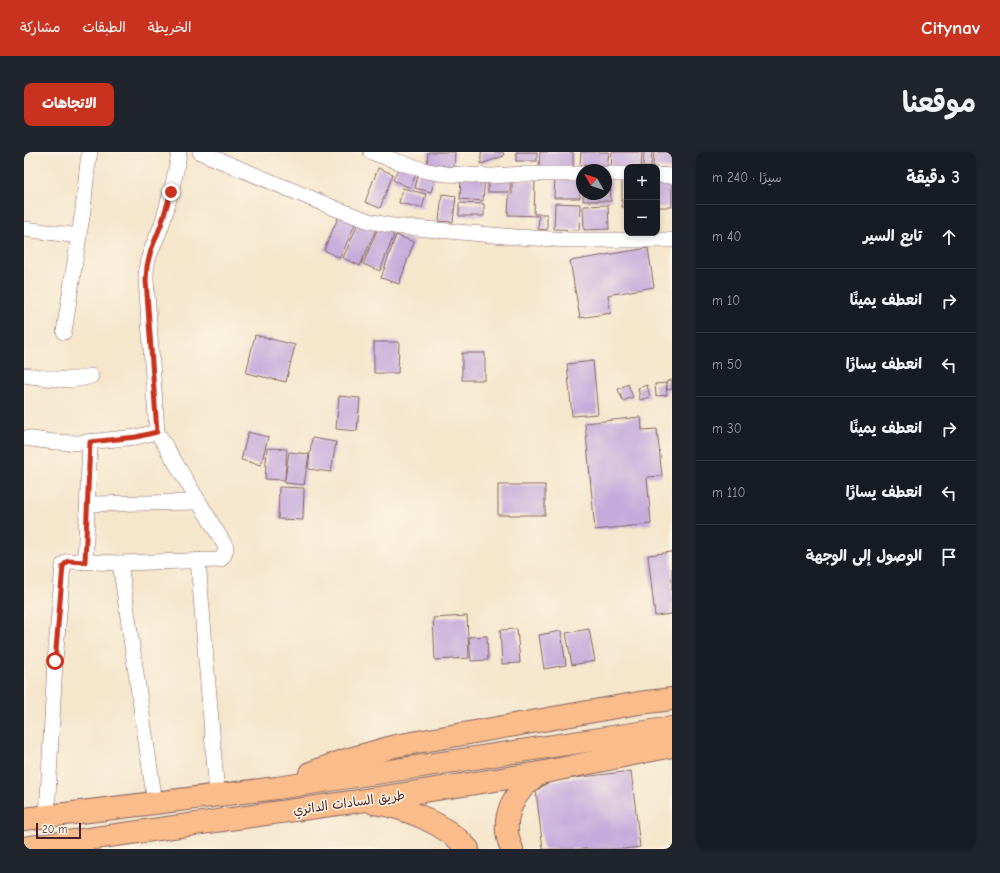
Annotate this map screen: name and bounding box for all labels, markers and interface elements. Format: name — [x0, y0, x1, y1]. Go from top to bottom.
text: Citynav — [921, 17, 980, 39]
text: مشاركة — [20, 19, 60, 36]
text: الطبقات — [82, 19, 126, 36]
text: الخريطة — [148, 19, 191, 36]
button: الاتجاهات — [24, 83, 114, 126]
text: موقعنا — [902, 87, 976, 119]
north arrow — [576, 164, 612, 200]
map controls — [624, 164, 660, 236]
button: + — [624, 164, 660, 200]
text: 3 دقيقة — [906, 168, 960, 187]
text: سيرًا · 240 m — [712, 170, 782, 185]
route end — [162, 183, 180, 201]
button: − — [624, 200, 660, 236]
icon: ahead — [938, 226, 960, 248]
text: تابع السير — [863, 227, 922, 245]
text: 40 m — [712, 229, 741, 244]
icon: right — [938, 290, 960, 312]
text: انعطف يمينًا — [850, 291, 922, 309]
text: 10 m — [712, 293, 740, 308]
icon: left — [938, 354, 960, 376]
text: انعطف يسارًا — [846, 355, 922, 373]
text: 50 m — [712, 357, 742, 372]
icon: right — [938, 418, 960, 440]
text: انعطف يمينًا — [850, 419, 922, 437]
text: 30 m — [712, 421, 742, 436]
icon: left — [938, 482, 960, 504]
text: انعطف يسارًا — [846, 483, 922, 501]
text: 110 m — [712, 485, 745, 500]
icon: arrive — [938, 546, 960, 568]
text: الوصول إلى الوجهة — [806, 547, 922, 565]
route start — [46, 652, 64, 670]
street label: طريق السادات الدائري — [292, 787, 406, 820]
scale bar — [36, 821, 81, 840]
text: 20 m — [42, 823, 67, 836]

